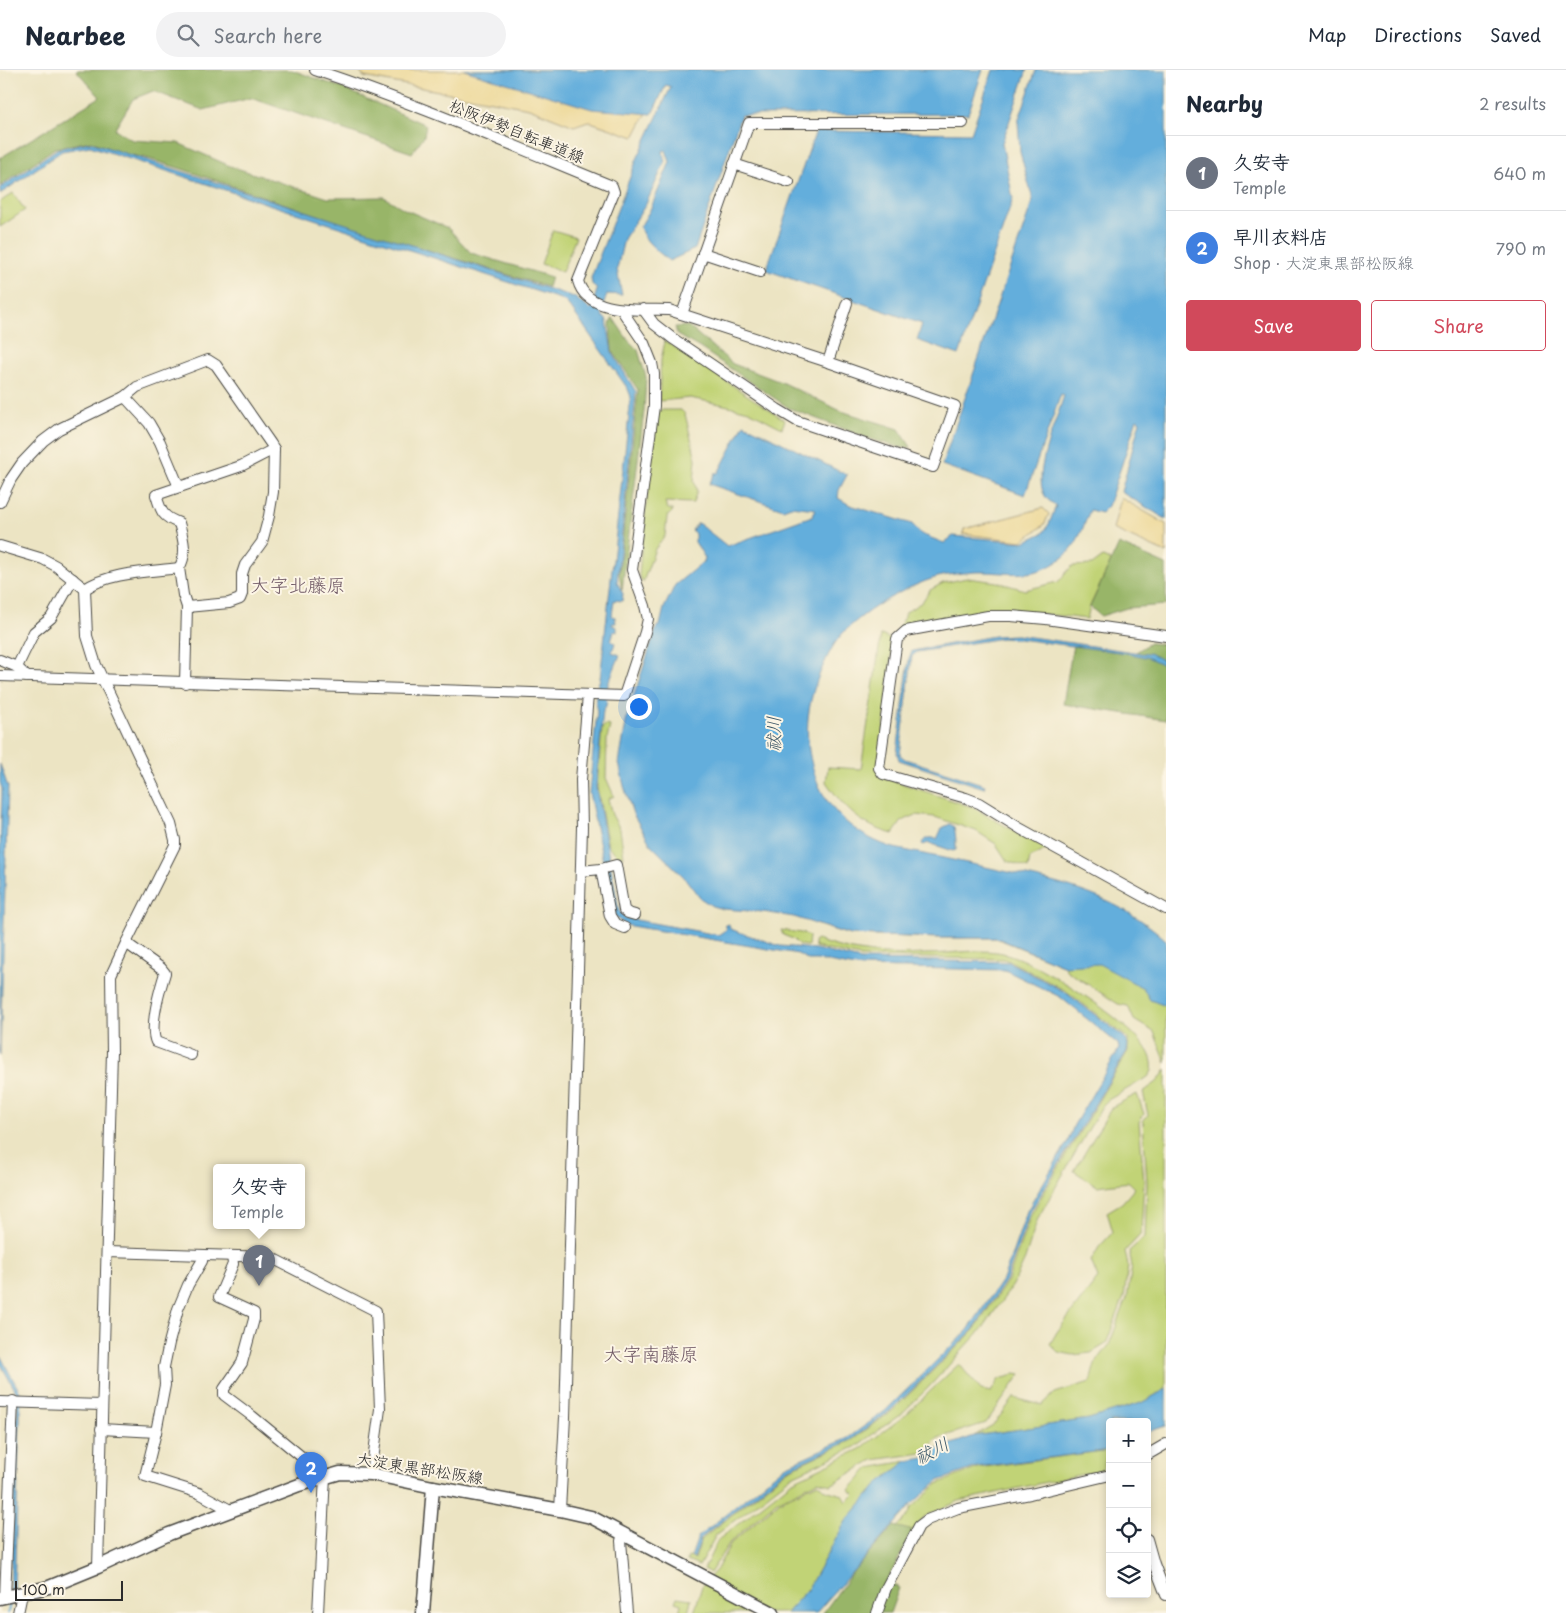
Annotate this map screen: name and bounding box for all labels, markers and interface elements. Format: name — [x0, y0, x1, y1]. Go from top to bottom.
search box — [156, 12, 506, 57]
text: Nearbee — [25, 17, 126, 53]
icon: search — [174, 21, 202, 49]
text: Search here — [214, 21, 322, 49]
text: Map — [1308, 21, 1346, 48]
text: Directions — [1374, 21, 1462, 48]
text: Saved — [1490, 21, 1541, 48]
text: Nearby — [1186, 87, 1263, 119]
text: 2 results — [1479, 91, 1546, 115]
street label: 松阪伊勢自転車道線 — [446, 92, 589, 168]
text: 久安寺 — [1233, 147, 1290, 175]
text: 1 — [1198, 161, 1206, 185]
text: 640 m — [1493, 161, 1546, 185]
text: Temple — [1233, 175, 1286, 199]
text: 早川衣料店 — [1233, 222, 1328, 250]
text: 2 — [1196, 236, 1208, 260]
text: 790 m — [1496, 236, 1546, 260]
text: Shop · 大淀東黒部松阪線 — [1233, 250, 1414, 274]
button: Save — [1186, 300, 1361, 351]
button: Share — [1371, 300, 1546, 351]
district label: 大字北藤原 — [250, 570, 346, 598]
your location — [626, 694, 652, 720]
water label: 祓川 — [759, 716, 786, 752]
popup — [213, 1164, 305, 1229]
text: 久安寺 — [230, 1171, 288, 1199]
text: Temple — [230, 1199, 284, 1223]
pin: 1 — [243, 1245, 275, 1286]
district label: 大字南藤原 — [603, 1339, 699, 1367]
map controls — [1106, 1418, 1151, 1598]
button: + — [1106, 1418, 1151, 1463]
water label: 祓川 — [909, 1429, 953, 1470]
street label: 大淀東黒部松阪線 — [355, 1445, 485, 1489]
pin: 2 — [295, 1452, 327, 1493]
button: − — [1106, 1463, 1151, 1508]
button: locate — [1106, 1508, 1151, 1553]
button: layers — [1106, 1553, 1151, 1598]
scale bar — [15, 1578, 122, 1601]
text: 100 m — [22, 1579, 65, 1600]

